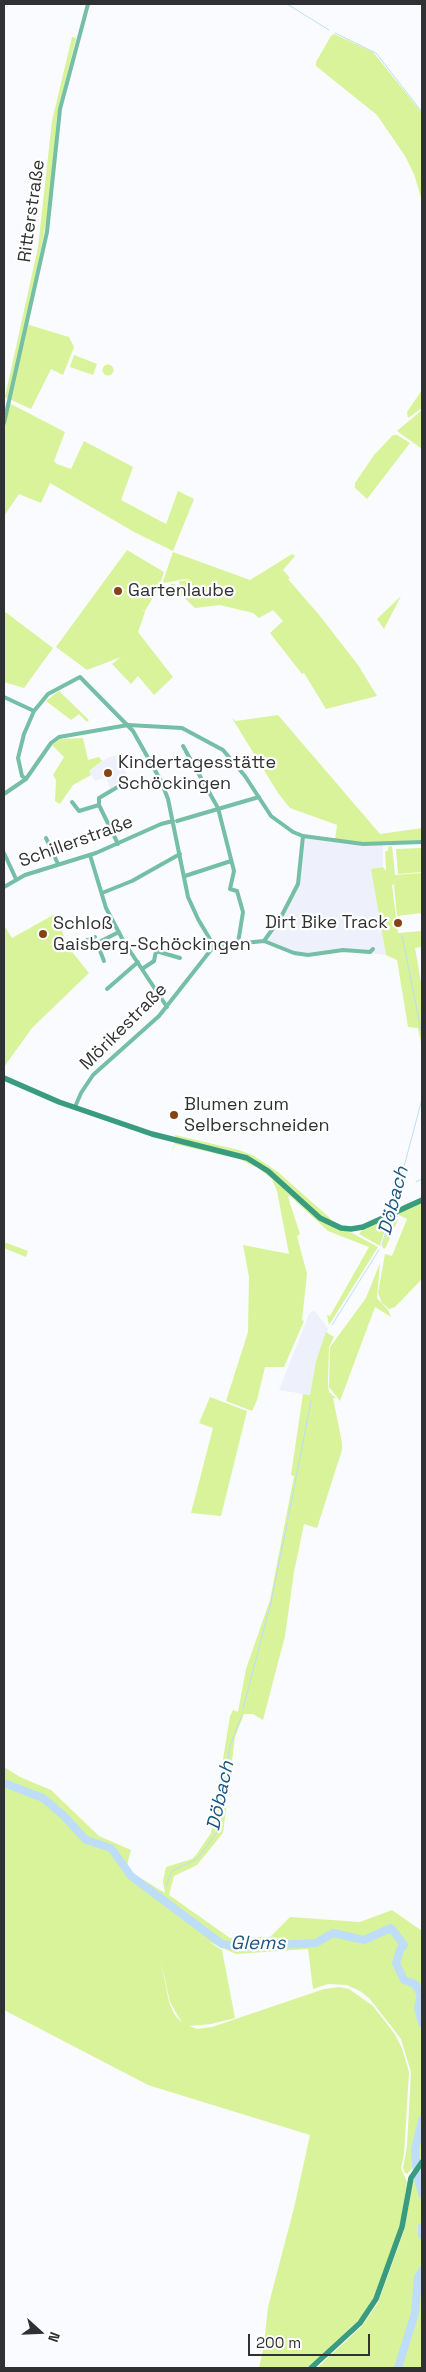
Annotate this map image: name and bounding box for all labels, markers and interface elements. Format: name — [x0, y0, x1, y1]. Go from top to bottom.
street label: Ritterstraße — [14, 158, 50, 264]
place label: Gartenlaube — [128, 580, 234, 602]
marker: Gartenlaube — [112, 585, 124, 597]
place label: Kindertagesstätte Schöckingen — [118, 752, 276, 794]
marker: Kindertagesstätte Schöckingen — [102, 767, 114, 779]
street label: Schillerstraße — [16, 811, 136, 873]
place label: Dirt Bike Track — [265, 912, 388, 934]
place label: Schloß Gaisberg-Schöckingen — [53, 913, 251, 956]
marker: Dirt Bike Track — [392, 917, 404, 929]
marker: Schloß Gaisberg-Schöckingen — [37, 928, 49, 940]
street label: Mörikestraße — [76, 979, 172, 1075]
place label: Blumen zum Selberschneiden — [184, 1094, 330, 1136]
marker: Blumen zum Selberschneiden — [168, 1109, 180, 1121]
water label: Döbach — [374, 1164, 414, 1238]
water label: Döbach — [203, 1759, 239, 1833]
water label: Glems — [231, 1933, 285, 1955]
north arrow — [15, 2307, 65, 2357]
scale bar — [251, 2324, 374, 2356]
text: N — [44, 2330, 64, 2345]
text: 200 m — [256, 2333, 301, 2352]

